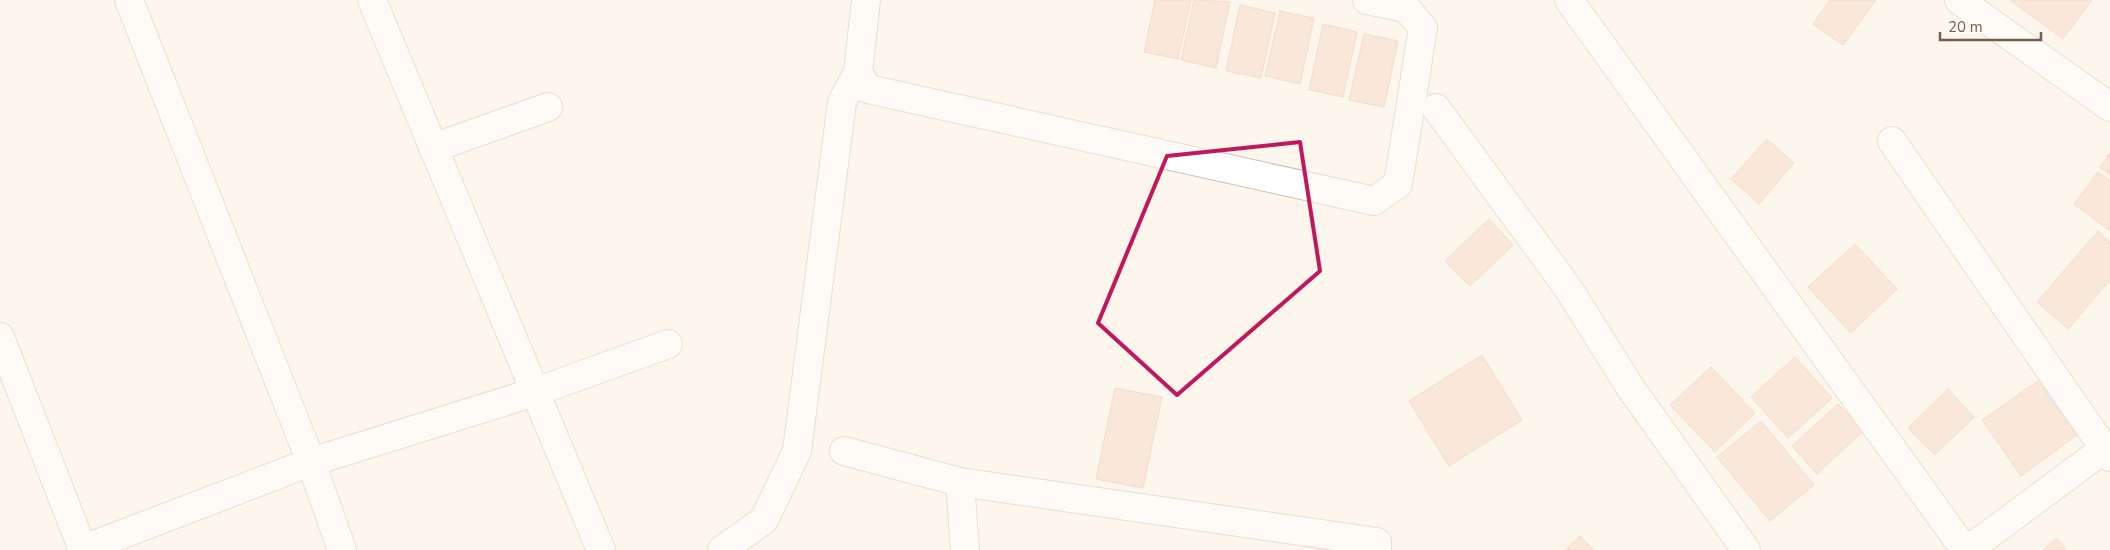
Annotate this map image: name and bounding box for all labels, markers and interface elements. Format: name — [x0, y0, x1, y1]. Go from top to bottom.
scale bar — [1940, 10, 2041, 42]
text: 20 m — [1948, 17, 1983, 37]

